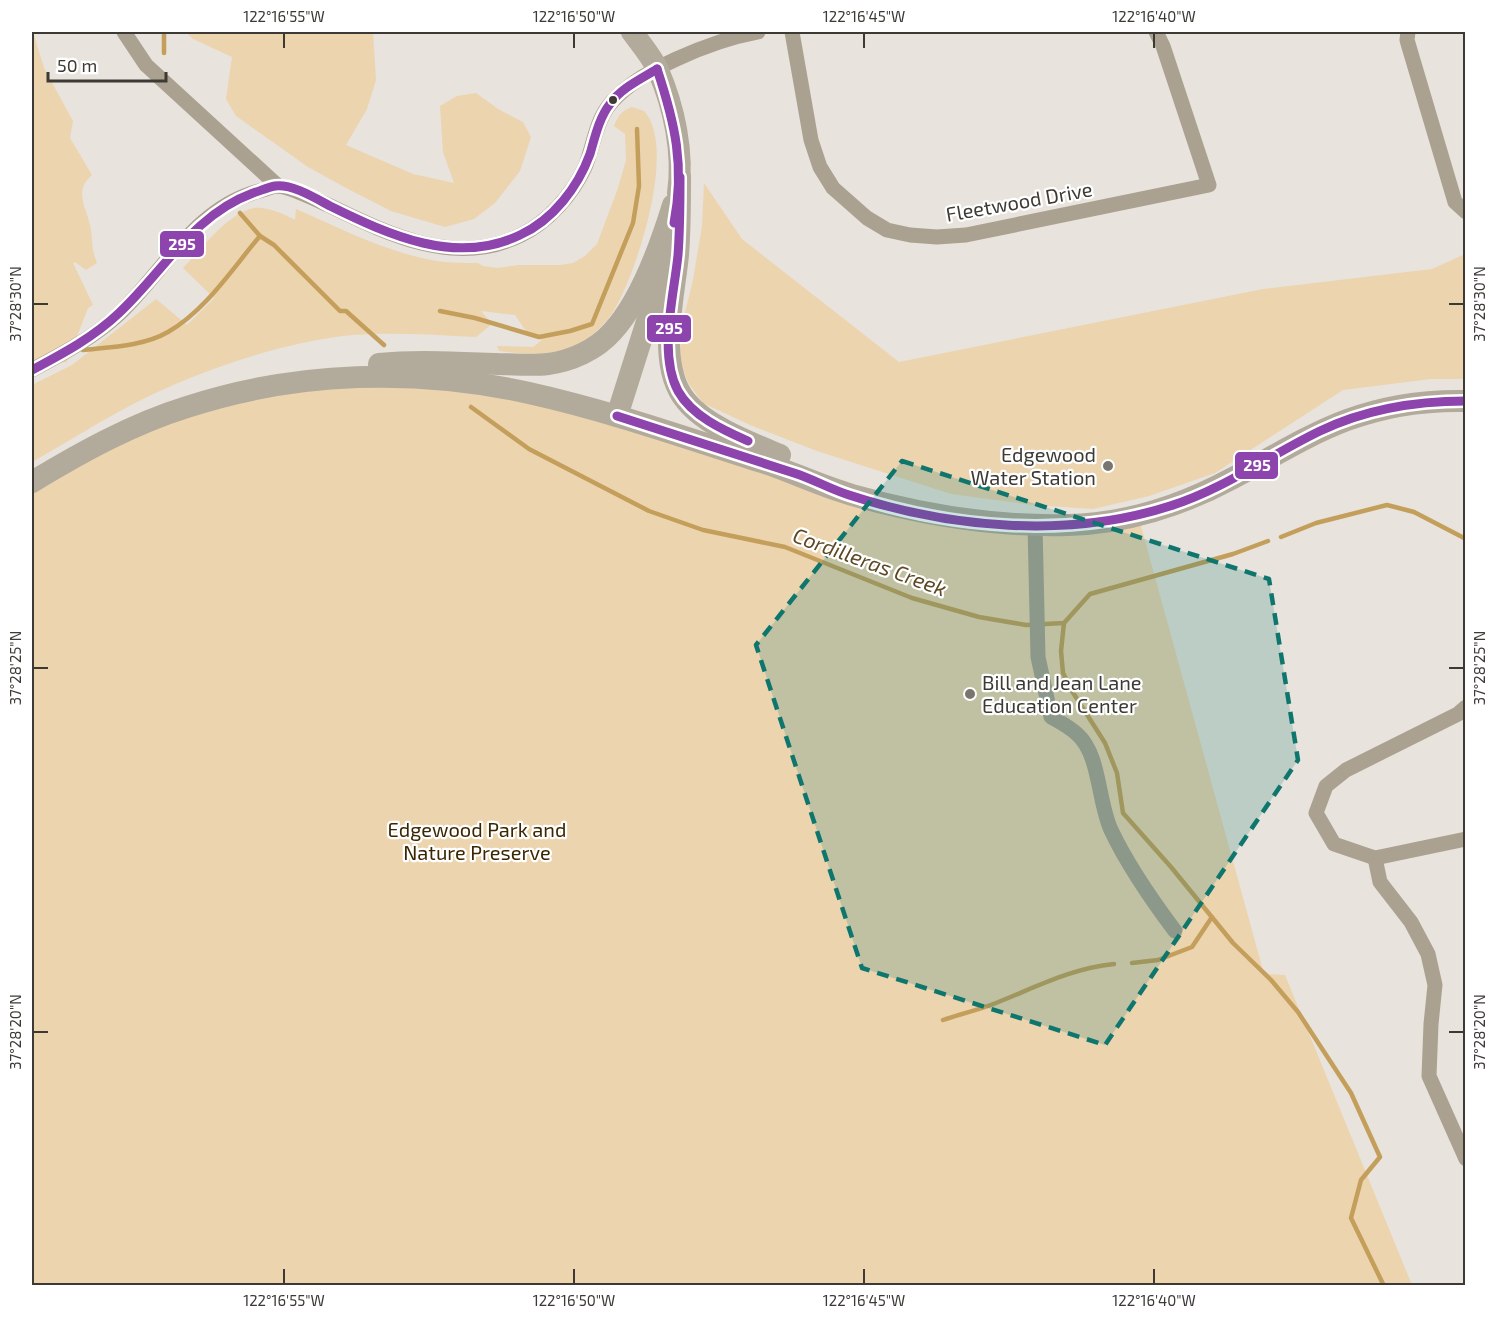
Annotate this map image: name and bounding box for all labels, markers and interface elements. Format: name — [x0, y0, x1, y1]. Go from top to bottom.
text: 122°16'55"W — [243, 7, 325, 25]
text: 122°16'50"W — [533, 7, 615, 25]
text: 122°16'45"W — [823, 7, 905, 25]
text: 122°16'40"W — [1112, 7, 1196, 25]
scale bar — [48, 45, 166, 83]
text: 50 m — [57, 54, 97, 76]
unlabelled marker — [607, 94, 619, 106]
street label: Fleetwood Drive — [944, 176, 1094, 226]
line badge: 295 — [159, 230, 205, 258]
text: 295 — [168, 234, 196, 253]
text: 37°28'30"N — [6, 266, 24, 342]
text: 37°28'30"N — [1470, 266, 1488, 342]
line badge: 295 — [646, 314, 692, 343]
text: 295 — [655, 318, 683, 337]
place label: Edgewood Water Station — [971, 442, 1096, 489]
line badge: 295 — [1234, 451, 1279, 480]
text: 295 — [1243, 455, 1271, 474]
marker: Edgewood Water Station — [1101, 459, 1115, 473]
water label: Cordilleras Creek — [790, 522, 950, 600]
text: 37°28'25"N — [6, 631, 24, 705]
text: 37°28'25"N — [1470, 631, 1488, 705]
place label: Bill and Jean Lane Education Center — [982, 670, 1142, 717]
marker: Bill and Jean Lane Education Center — [963, 687, 977, 701]
park label: Edgewood Park and Nature Preserve — [388, 817, 566, 864]
text: 37°28'20"N — [6, 994, 24, 1070]
text: 37°28'20"N — [1470, 994, 1488, 1070]
text: 122°16'55"W — [243, 1291, 325, 1309]
text: 122°16'50"W — [533, 1291, 615, 1309]
text: 122°16'45"W — [823, 1291, 905, 1309]
text: 122°16'40"W — [1112, 1291, 1196, 1309]

